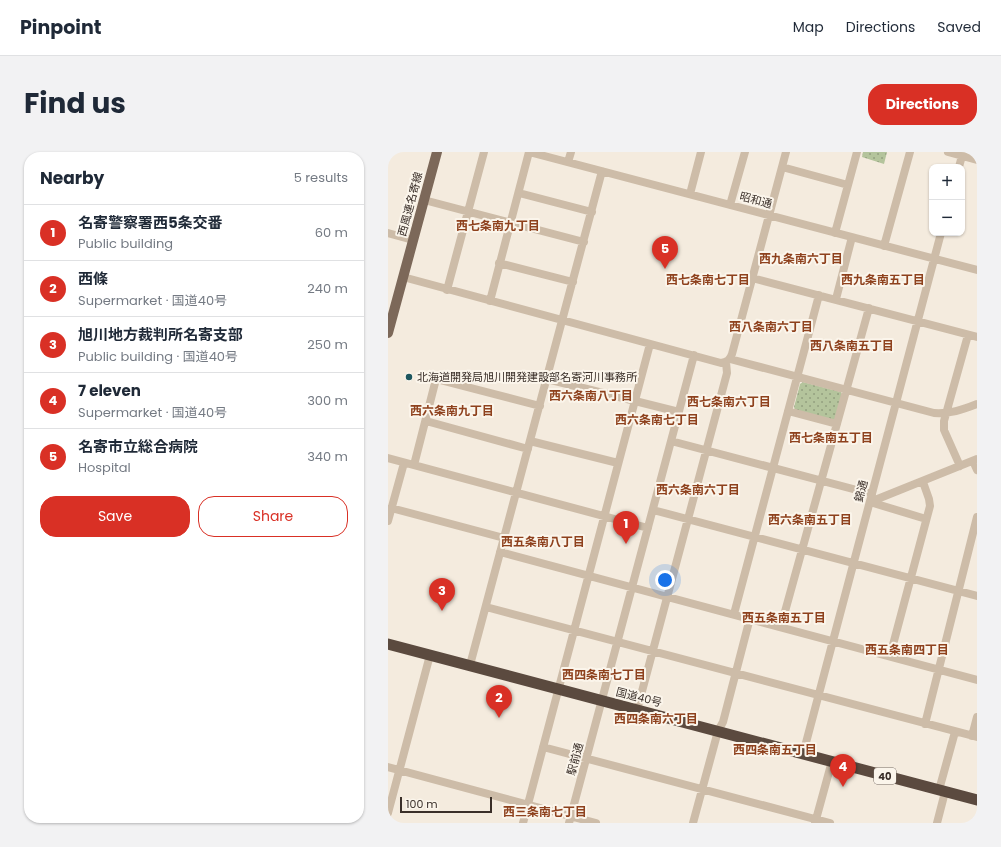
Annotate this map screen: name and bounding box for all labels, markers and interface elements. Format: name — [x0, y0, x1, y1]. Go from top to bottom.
text: Pinpoint — [20, 14, 101, 41]
text: Map — [793, 17, 824, 37]
text: Directions — [846, 17, 915, 37]
text: Saved — [937, 17, 981, 37]
text: Find us — [24, 84, 126, 123]
button: Directions — [868, 84, 977, 125]
map controls — [929, 164, 965, 236]
button: + — [929, 164, 965, 200]
text: Nearby — [40, 166, 104, 190]
text: 5 results — [294, 168, 348, 187]
street label: 西風連名寄線 — [394, 170, 426, 238]
street label: 昭和通 — [738, 188, 774, 212]
button: − — [929, 200, 965, 236]
text: 名寄警察署西5条交番 — [78, 212, 223, 233]
district label: 西七条南九丁目 — [456, 217, 540, 234]
text: 1 — [51, 223, 55, 242]
text: 60 m — [315, 223, 348, 242]
text: Public building — [78, 234, 173, 253]
pin: 5 — [652, 236, 678, 269]
district label: 西九条南六丁目 — [759, 250, 843, 267]
text: 西條 — [78, 268, 108, 289]
district label: 西七条南七丁目 — [666, 271, 750, 288]
district label: 西九条南五丁目 — [841, 271, 925, 288]
text: 2 — [49, 279, 57, 298]
text: 240 m — [307, 279, 348, 298]
text: Supermarket · 国道40号 — [78, 291, 227, 310]
district label: 西八条南六丁目 — [729, 318, 813, 335]
text: 旭川地方裁判所名寄支部 — [78, 324, 243, 345]
text: 3 — [49, 335, 57, 354]
text: 250 m — [307, 335, 348, 354]
district label: 西八条南五丁目 — [810, 337, 894, 354]
text: Public building · 国道40号 — [78, 347, 238, 366]
place label: 北海道開発局旭川開発建設部名寄河川事務所 — [417, 369, 638, 385]
marker: 北海道開発局旭川開発建設部名寄河川事務所 — [404, 372, 414, 382]
text: 7 eleven — [78, 380, 141, 401]
district label: 西六条南八丁目 — [549, 387, 633, 404]
text: 4 — [49, 391, 57, 410]
text: 300 m — [307, 391, 348, 410]
district label: 西七条南六丁目 — [687, 393, 771, 410]
district label: 西六条南九丁目 — [410, 402, 494, 419]
text: Supermarket · 国道40号 — [78, 403, 227, 422]
district label: 西六条南七丁目 — [615, 411, 699, 428]
district label: 西七条南五丁目 — [789, 429, 873, 446]
text: 名寄市立総合病院 — [78, 436, 198, 457]
text: 5 — [49, 447, 57, 466]
text: 340 m — [307, 447, 348, 466]
text: Hospital — [78, 458, 131, 477]
street label: 錦通 — [850, 478, 872, 504]
district label: 西六条南六丁目 — [656, 481, 740, 498]
button: Save — [40, 496, 190, 537]
button: Share — [198, 496, 348, 537]
pin: 1 — [613, 511, 639, 544]
district label: 西六条南五丁目 — [768, 511, 852, 528]
district label: 西五条南八丁目 — [501, 533, 585, 550]
your location — [655, 570, 675, 590]
pin: 3 — [429, 578, 455, 611]
district label: 西五条南五丁目 — [742, 609, 826, 626]
district label: 西五条南四丁目 — [865, 641, 949, 658]
district label: 西四条南七丁目 — [562, 666, 646, 683]
street label: 国道40号 — [614, 684, 664, 710]
pin: 2 — [486, 685, 512, 718]
district label: 西四条南六丁目 — [614, 710, 698, 727]
street label: 駅前通 — [563, 741, 587, 777]
district label: 西四条南五丁目 — [733, 741, 817, 758]
pin: 4 — [830, 754, 856, 787]
road number: 40 — [874, 768, 896, 784]
scale bar — [400, 795, 492, 814]
text: 100 m — [406, 796, 438, 812]
district label: 西三条南七丁目 — [503, 803, 587, 820]

